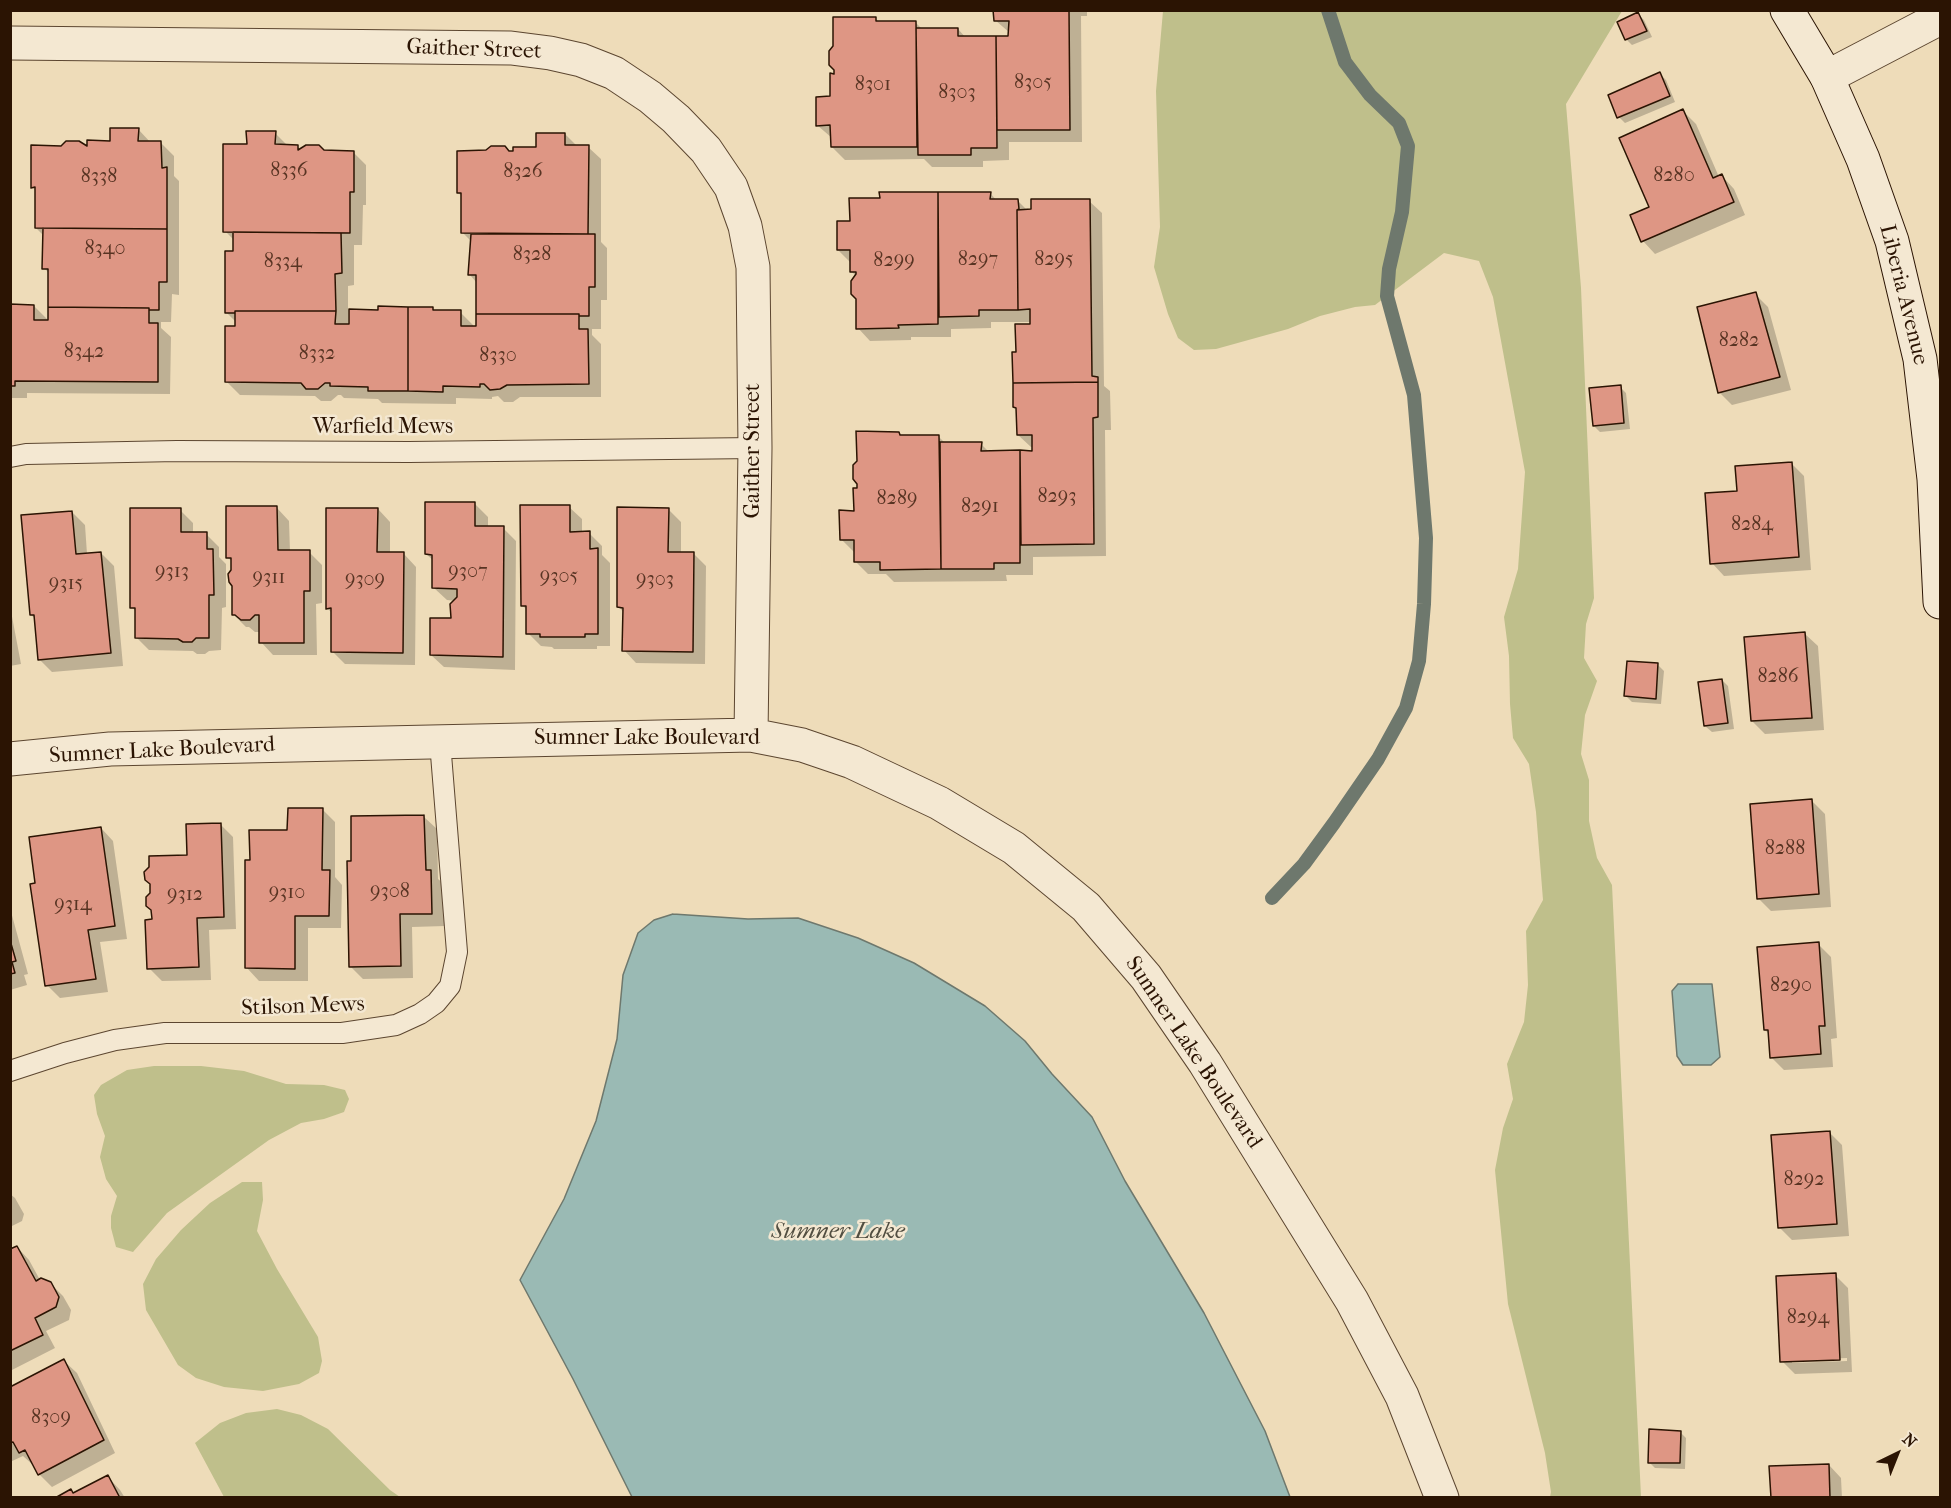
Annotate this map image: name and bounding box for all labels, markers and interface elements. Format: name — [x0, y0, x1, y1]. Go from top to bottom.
street label: Gaither Street — [406, 34, 542, 66]
house number: 8305 — [1014, 71, 1052, 95]
house number: 8301 — [855, 73, 891, 97]
house number: 8303 — [938, 81, 976, 105]
house number: 8336 — [270, 159, 308, 183]
house number: 8326 — [503, 160, 543, 184]
house number: 8280 — [1653, 164, 1695, 188]
house number: 8338 — [81, 165, 117, 189]
street label: Liberia Avenue — [1873, 222, 1933, 368]
house number: 8340 — [84, 237, 126, 261]
house number: 8328 — [513, 243, 551, 267]
house number: 8297 — [958, 248, 998, 272]
house number: 8295 — [1034, 248, 1074, 272]
house number: 8299 — [873, 249, 915, 273]
house number: 8334 — [264, 250, 302, 274]
house number: 8282 — [1719, 329, 1759, 353]
house number: 8342 — [64, 340, 104, 364]
house number: 8332 — [299, 342, 335, 366]
house number: 8330 — [479, 344, 517, 368]
street label: Gaither Street — [741, 383, 767, 519]
street label: Warfield Mews — [313, 415, 453, 441]
house number: 8293 — [1037, 485, 1077, 509]
house number: 8289 — [877, 487, 917, 511]
house number: 8291 — [961, 495, 999, 519]
house number: 8284 — [1731, 513, 1773, 537]
house number: 9313 — [155, 560, 189, 584]
house number: 9307 — [448, 560, 488, 584]
house number: 9305 — [540, 565, 578, 589]
house number: 9311 — [253, 566, 285, 590]
house number: 9309 — [345, 568, 385, 592]
house number: 9303 — [636, 568, 674, 592]
house number: 9315 — [49, 572, 83, 596]
house number: 8286 — [1757, 665, 1799, 689]
street label: Sumner Lake Boulevard — [534, 726, 760, 752]
street label: Sumner Lake Boulevard — [48, 732, 276, 770]
house number: 8288 — [1765, 837, 1805, 861]
house number: 9308 — [370, 880, 410, 904]
house number: 9310 — [269, 881, 305, 905]
house number: 9312 — [167, 883, 203, 907]
house number: 9314 — [54, 893, 92, 917]
street label: Sumner Lake Boulevard — [1119, 952, 1267, 1154]
house number: 8290 — [1770, 974, 1812, 998]
street label: Stilson Mews — [241, 992, 365, 1022]
house number: 8292 — [1783, 1168, 1825, 1192]
water label: Sumner Lake — [771, 1218, 905, 1246]
house number: 8294 — [1787, 1306, 1829, 1330]
house number: 8309 — [31, 1406, 71, 1430]
north arrow — [1867, 1424, 1927, 1484]
text: N — [1899, 1429, 1921, 1452]

